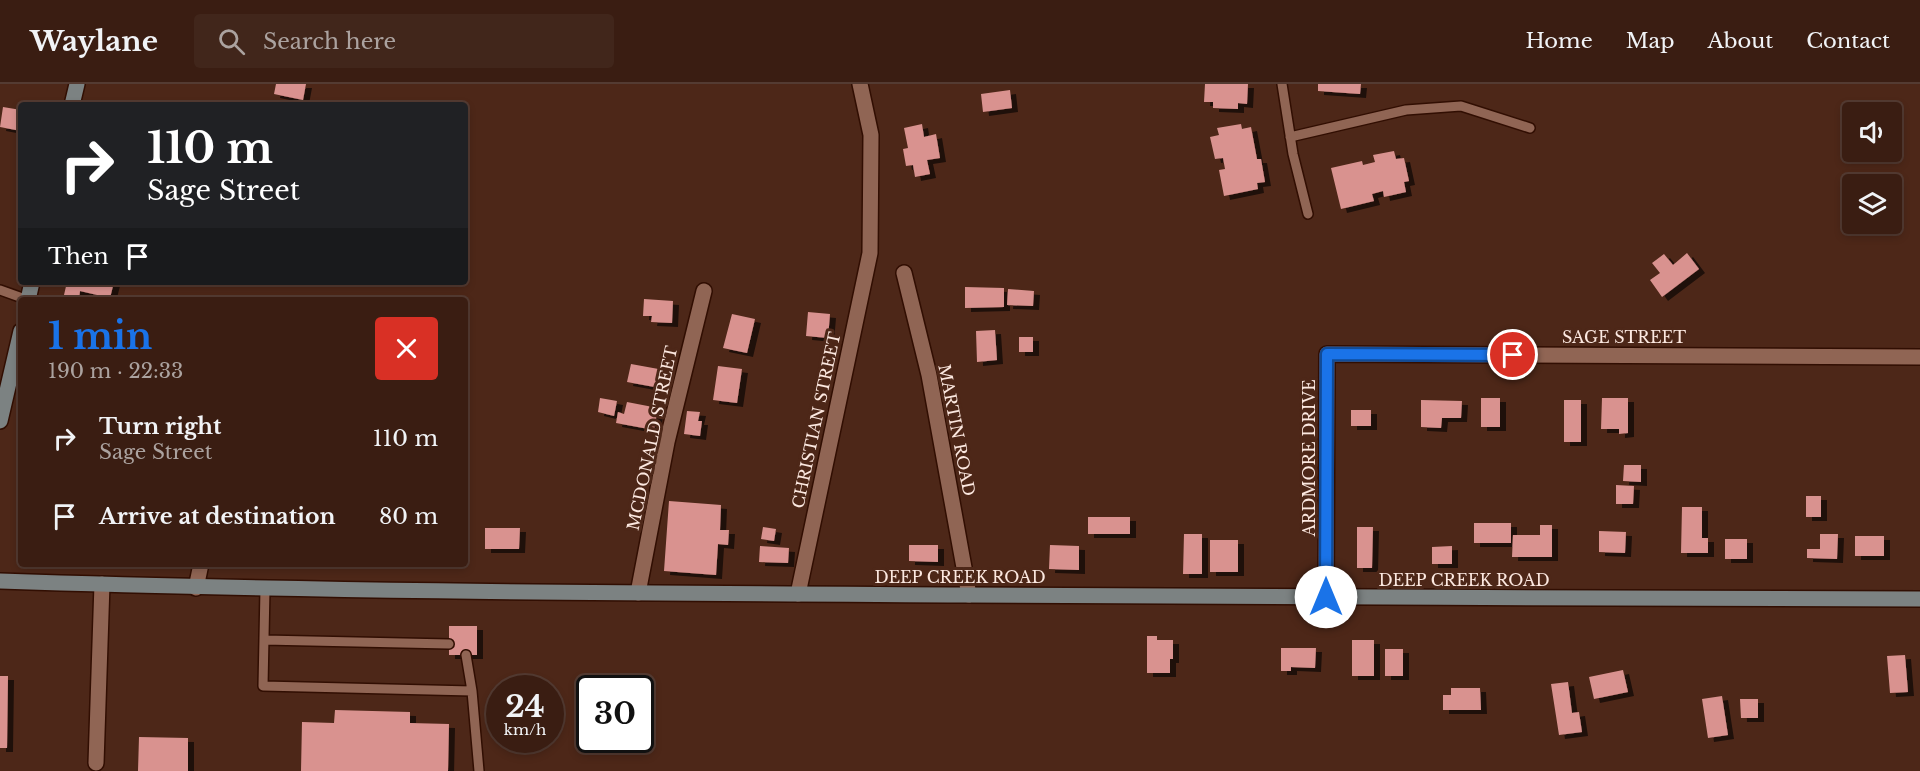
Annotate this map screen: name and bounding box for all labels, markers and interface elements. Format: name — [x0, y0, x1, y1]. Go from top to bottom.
search box — [194, 14, 614, 68]
text: Waylane — [30, 24, 158, 59]
icon: search — [215, 25, 248, 58]
text: Search here — [263, 28, 396, 55]
text: Home — [1526, 28, 1593, 54]
text: Map — [1626, 28, 1674, 54]
text: About — [1707, 28, 1773, 54]
text: Contact — [1806, 28, 1890, 54]
map controls — [1842, 102, 1902, 234]
button: sound — [1842, 102, 1902, 162]
text: 110 m — [147, 122, 273, 174]
icon: right — [48, 126, 126, 204]
text: Sage Street — [147, 174, 300, 207]
button: layers — [1842, 174, 1902, 234]
icon: arrive — [121, 240, 154, 273]
text: Then — [48, 243, 109, 270]
text: 1 min — [48, 314, 152, 359]
button: close — [375, 317, 438, 380]
street label: SAGE STREET — [1562, 327, 1686, 347]
pin — [1487, 329, 1538, 380]
street label: CHRISTIAN STREET — [788, 330, 844, 510]
icon: arrive — [1496, 338, 1529, 371]
street label: MCDONALD STREET — [623, 344, 681, 532]
text: 190 m · 22:33 — [48, 359, 183, 383]
street label: MARTIN ROAD — [934, 362, 980, 498]
street label: ARDMORE DRIVE — [1299, 379, 1319, 538]
text: Turn right — [99, 413, 221, 440]
icon: right — [48, 422, 81, 455]
text: 110 m — [373, 425, 438, 452]
text: Sage Street — [99, 440, 212, 464]
icon: arrive — [48, 500, 81, 533]
text: Arrive at destination — [99, 503, 336, 530]
text: 80 m — [379, 503, 438, 530]
position arrow — [1294, 565, 1358, 629]
street label: DEEP CREEK ROAD — [874, 567, 1046, 587]
street label: DEEP CREEK ROAD — [1378, 570, 1550, 590]
speed limit sign: 30 — [576, 675, 654, 753]
text: 24 — [505, 688, 545, 725]
text: km/h — [504, 720, 546, 739]

